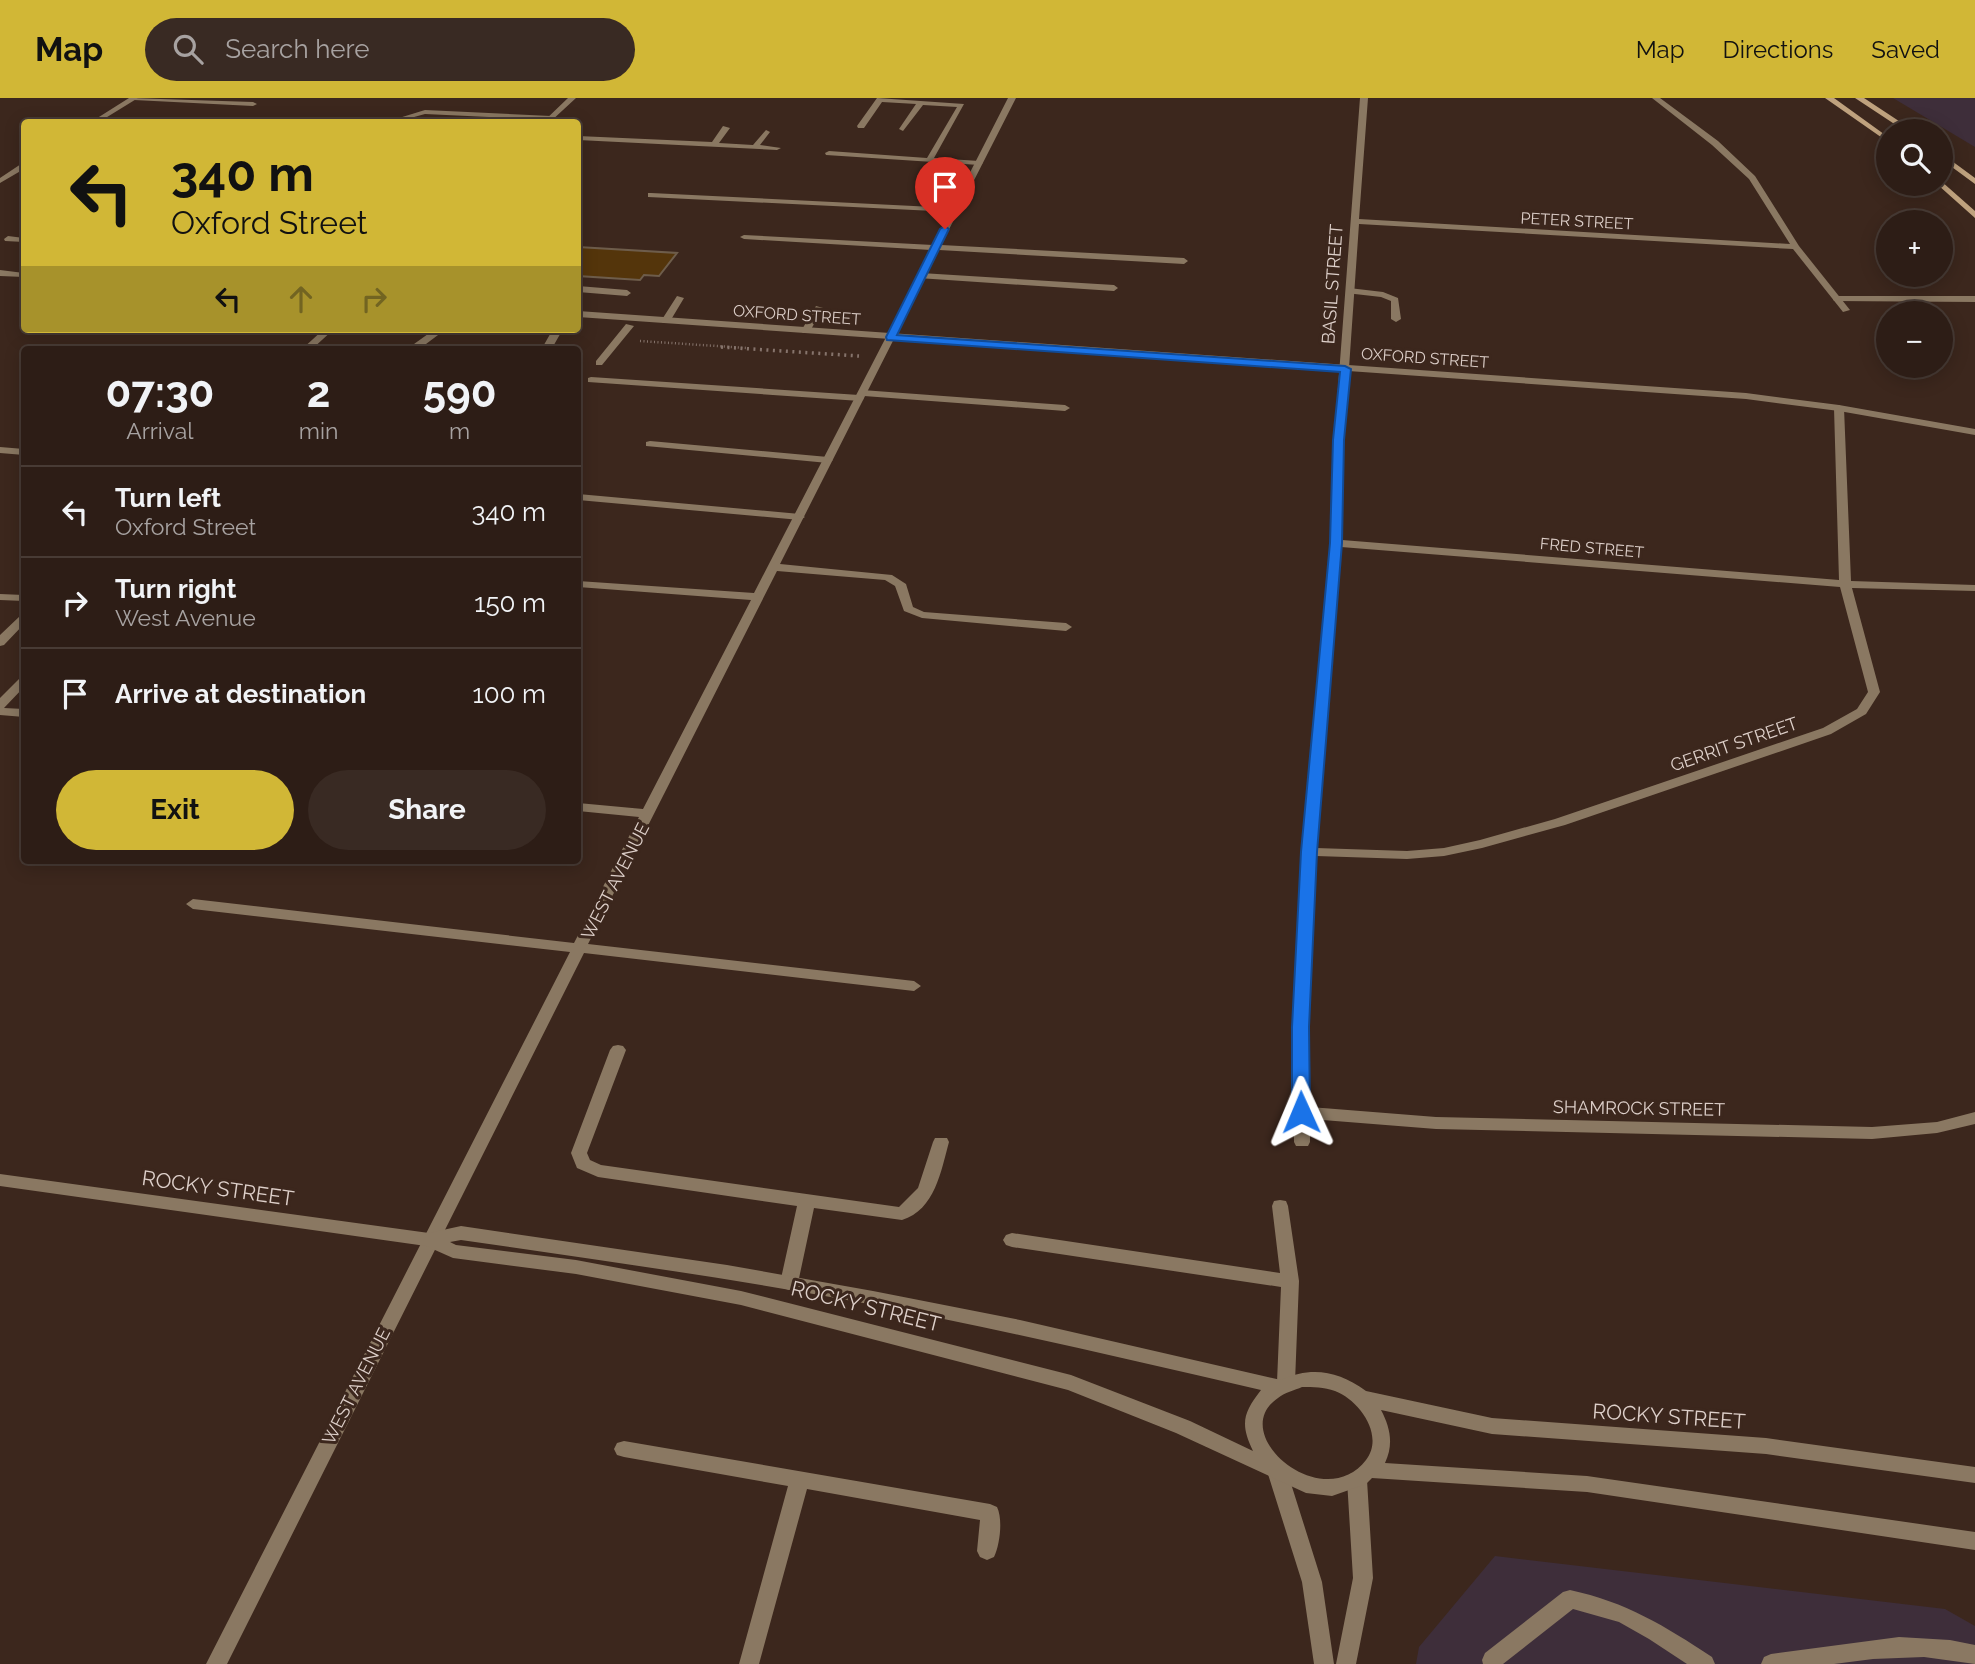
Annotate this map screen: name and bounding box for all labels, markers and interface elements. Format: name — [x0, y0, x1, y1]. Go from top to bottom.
search box — [145, 18, 635, 81]
text: Map — [35, 30, 103, 69]
icon: search — [169, 30, 207, 68]
text: Search here — [225, 34, 370, 64]
text: Map — [1636, 35, 1685, 64]
text: Directions — [1723, 35, 1833, 64]
text: Saved — [1871, 35, 1940, 64]
map controls — [1876, 119, 1953, 378]
button: search — [1876, 119, 1953, 196]
text: 340 m — [171, 145, 314, 202]
icon: left — [56, 147, 147, 238]
pin — [915, 157, 975, 229]
icon: arrive — [926, 168, 964, 206]
text: Oxford Street — [171, 204, 367, 241]
street label: PETER STREET — [1520, 209, 1634, 233]
button: + — [1876, 210, 1953, 287]
street label: BASIL STREET — [1317, 223, 1347, 345]
icon: left — [209, 280, 247, 318]
icon: ahead — [282, 280, 320, 318]
icon: right — [355, 280, 393, 318]
street label: OXFORD STREET — [733, 301, 862, 329]
button: − — [1876, 301, 1953, 378]
street label: OXFORD STREET — [1361, 344, 1490, 372]
text: 07:30 — [105, 368, 214, 417]
text: 2 — [307, 368, 330, 417]
text: 590 — [423, 368, 497, 417]
text: Arrival — [126, 417, 194, 444]
text: min — [299, 417, 338, 444]
text: m — [449, 417, 470, 444]
text: Turn left — [115, 483, 221, 513]
icon: left — [56, 493, 94, 531]
text: 340 m — [471, 497, 546, 527]
text: Oxford Street — [115, 513, 256, 540]
street label: FRED STREET — [1539, 534, 1645, 562]
text: Turn right — [115, 574, 236, 604]
icon: right — [56, 584, 94, 622]
text: 150 m — [474, 588, 546, 618]
text: West Avenue — [115, 604, 256, 631]
icon: arrive — [56, 675, 94, 713]
text: Arrive at destination — [115, 679, 366, 709]
text: 100 m — [473, 679, 546, 709]
street label: GERRIT STREET — [1668, 712, 1800, 776]
button: Exit — [56, 770, 294, 850]
button: Share — [308, 770, 546, 850]
street label: WEST AVENUE — [577, 819, 653, 943]
position arrow — [1264, 1075, 1338, 1149]
street label: SHAMROCK STREET — [1553, 1096, 1725, 1120]
street label: ROCKY STREET — [140, 1165, 296, 1211]
street label: ROCKY STREET — [789, 1275, 944, 1337]
street label: WEST AVENUE — [318, 1324, 394, 1448]
street label: ROCKY STREET — [1592, 1398, 1747, 1434]

